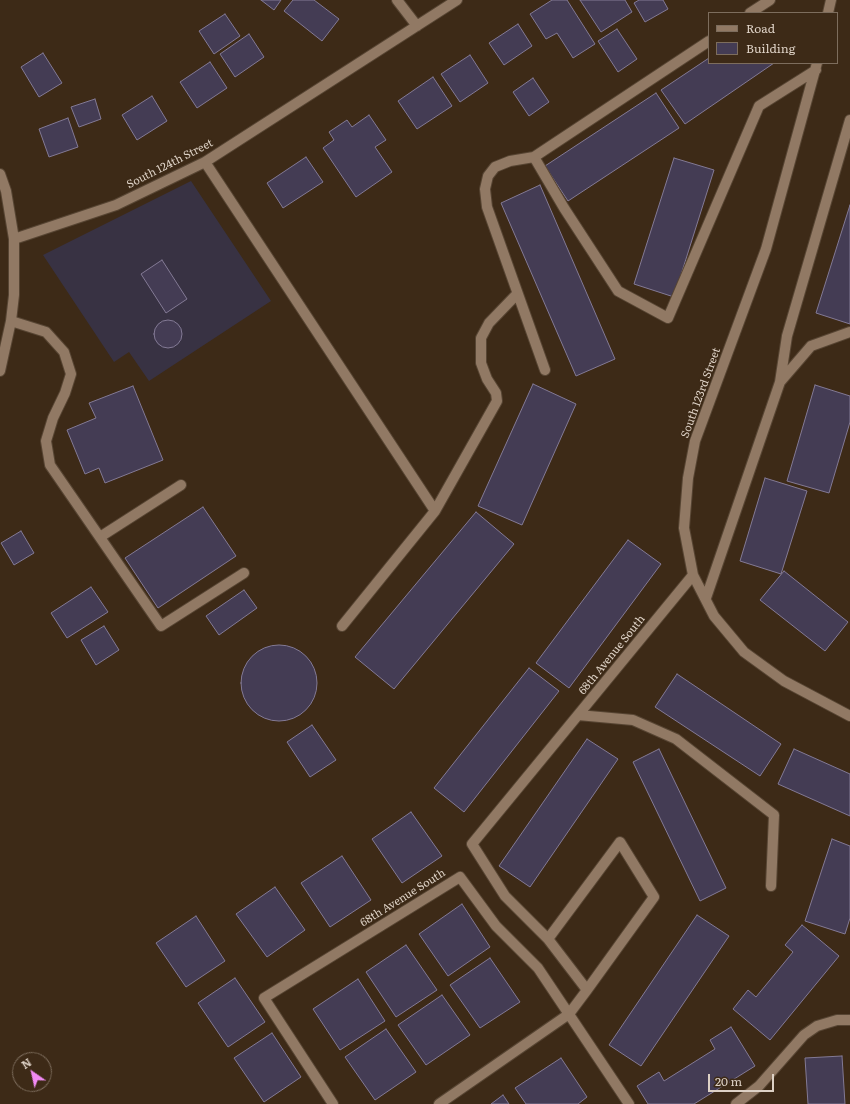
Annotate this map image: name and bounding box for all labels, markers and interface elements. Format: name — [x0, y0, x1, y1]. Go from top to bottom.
legend — [708, 12, 838, 64]
text: Road — [746, 19, 775, 37]
text: Building — [746, 39, 795, 57]
street label: South 124th Street — [125, 137, 215, 191]
street label: South 123rd Street — [679, 346, 723, 440]
street label: 68th Avenue South — [576, 613, 648, 697]
street label: 68th Avenue South — [358, 866, 448, 930]
north arrow — [12, 1052, 52, 1092]
text: N — [18, 1054, 34, 1072]
scale bar — [710, 1066, 776, 1092]
text: 20 m — [715, 1072, 742, 1090]

